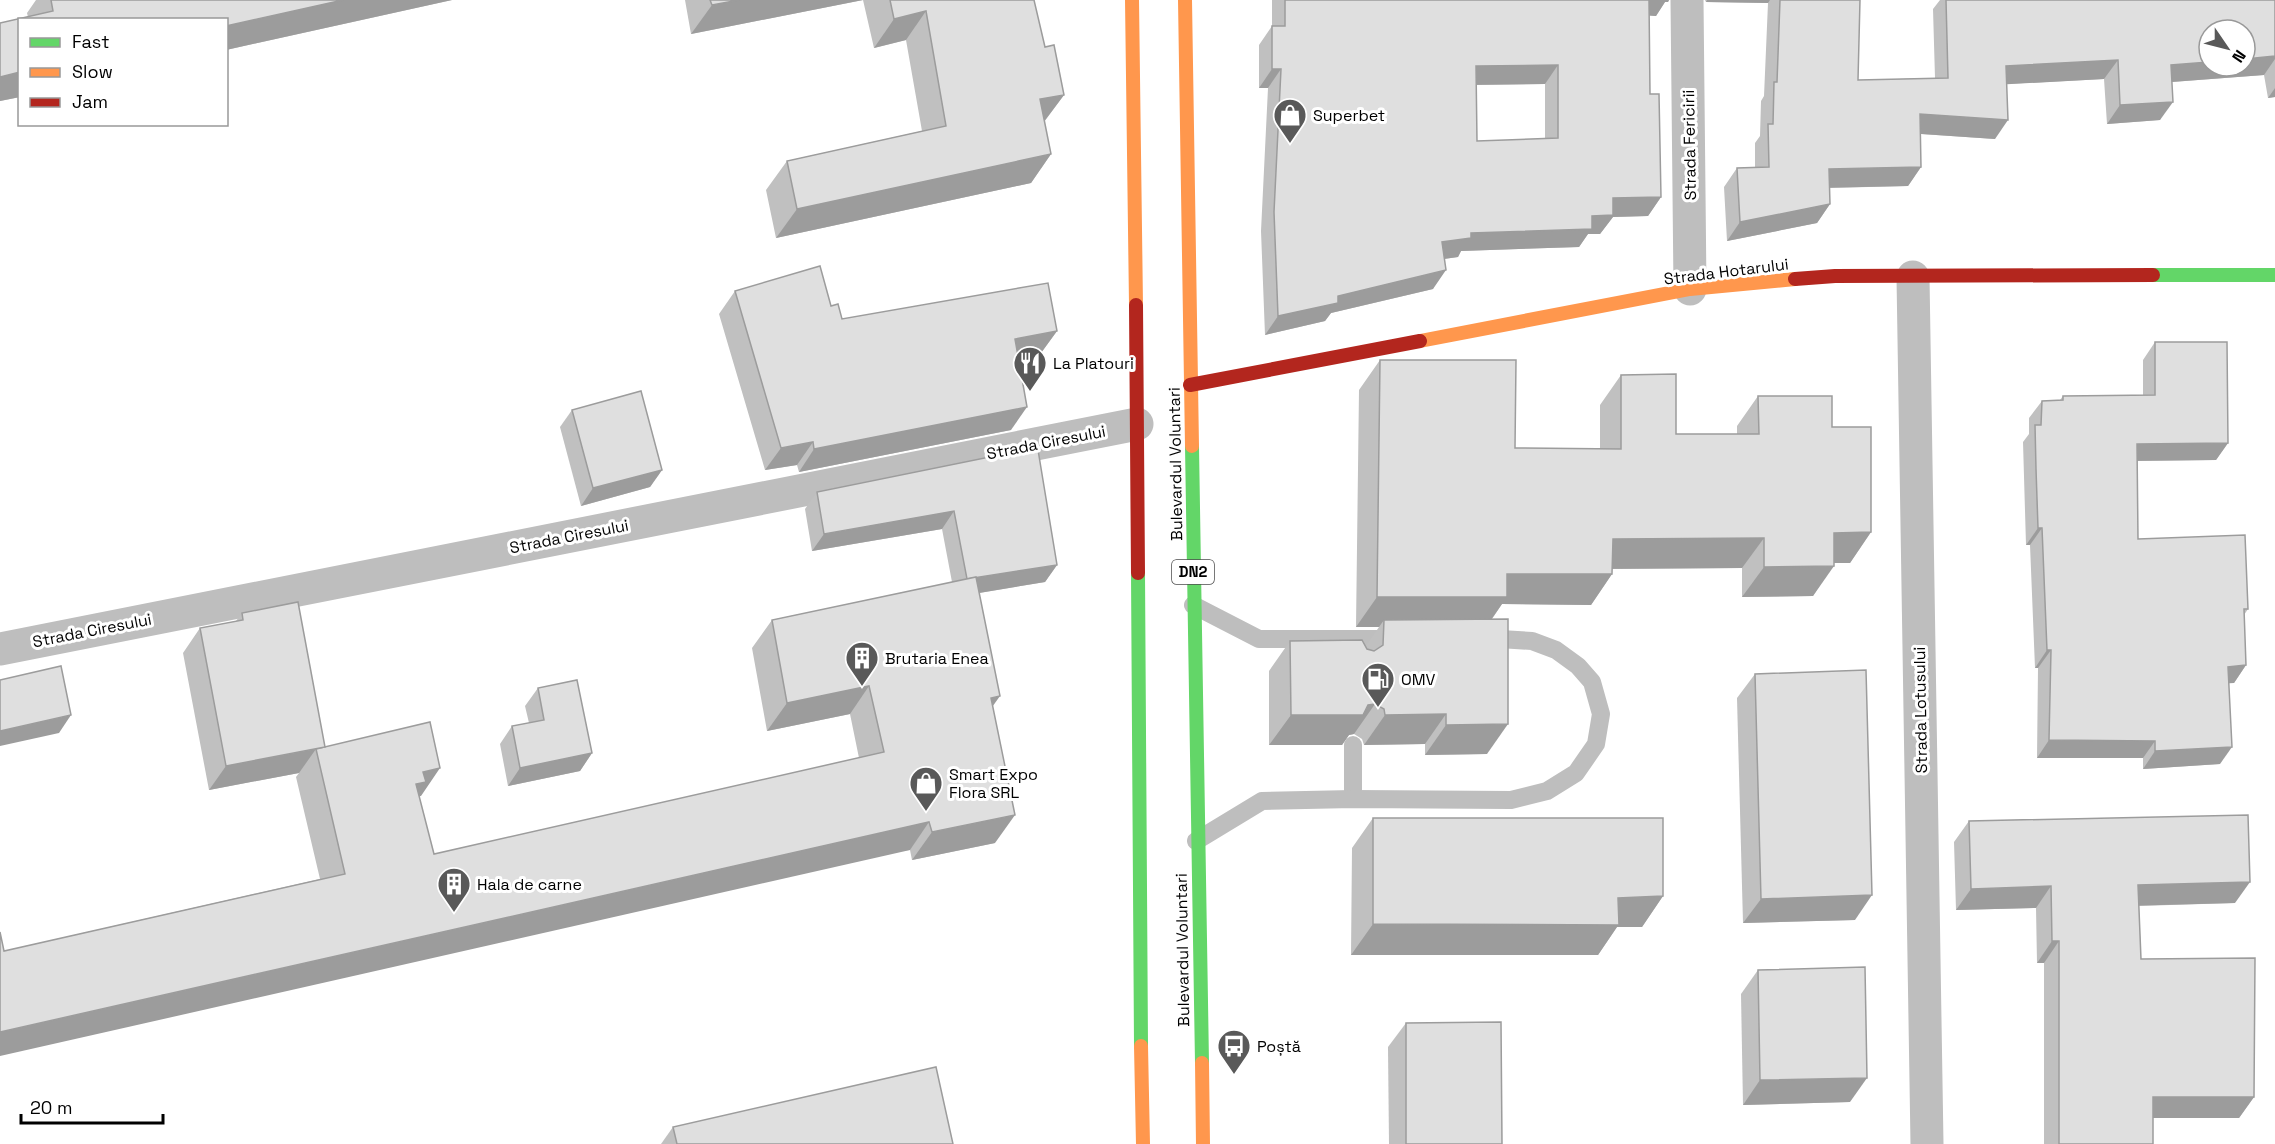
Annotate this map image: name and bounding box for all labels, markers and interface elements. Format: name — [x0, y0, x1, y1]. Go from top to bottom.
legend — [18, 18, 228, 126]
north arrow — [2197, 18, 2257, 78]
text: Fast — [72, 30, 109, 53]
text: N — [2227, 46, 2251, 67]
text: Slow — [72, 60, 113, 83]
street label: Strada Fericirii — [1678, 89, 1701, 201]
text: Jam — [72, 90, 108, 113]
shop icon: Superbet — [1272, 97, 1308, 144]
place label: Superbet — [1313, 105, 1385, 126]
street label: Strada Hotarului — [1662, 253, 1790, 290]
restaurant icon: La Platouri — [1012, 345, 1048, 392]
place label: La Platouri — [1053, 353, 1134, 374]
street label: Bulevardul Voluntari — [1164, 387, 1187, 541]
street label: Strada Ciresului — [985, 421, 1107, 464]
street label: Strada Ciresului — [508, 515, 630, 558]
road number: DN2 — [1172, 560, 1214, 584]
street label: Strada Ciresului — [31, 609, 153, 652]
building icon: Brutaria Enea — [844, 640, 880, 687]
street label: Strada Lotusului — [1909, 646, 1932, 774]
place label: Brutaria Enea — [885, 648, 989, 669]
fuel station icon: OMV — [1360, 661, 1396, 708]
place label: OMV — [1401, 669, 1436, 690]
place label: Smart Expo Flora SRL — [949, 764, 1038, 803]
shop icon: Smart Expo Flora SRL — [908, 765, 944, 812]
building icon: Hala de carne — [436, 866, 472, 913]
street label: Bulevardul Voluntari — [1171, 873, 1194, 1027]
place label: Hala de carne — [477, 874, 582, 895]
bus stop icon: Poștă — [1216, 1028, 1252, 1075]
place label: Poștă — [1257, 1036, 1301, 1057]
scale bar — [21, 1087, 164, 1125]
text: 20 m — [30, 1096, 73, 1119]

